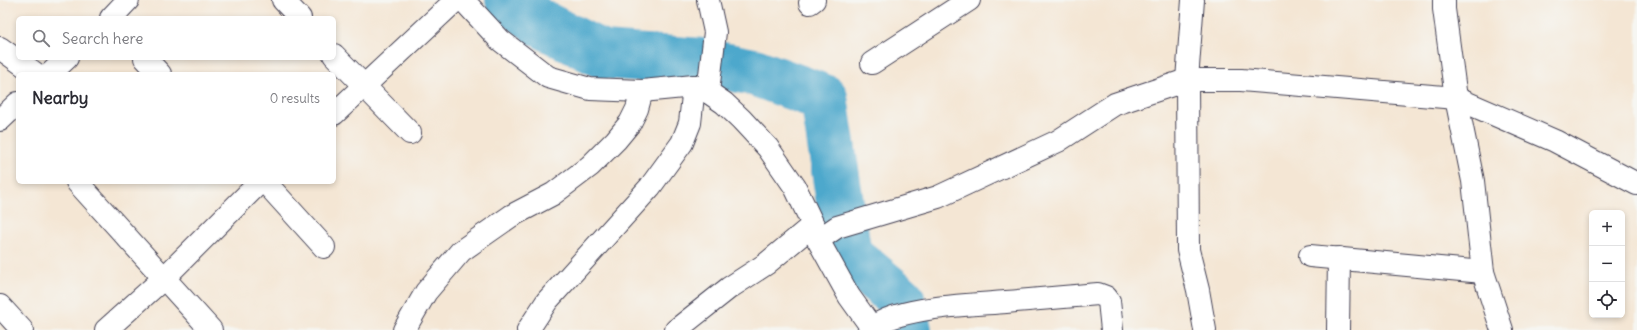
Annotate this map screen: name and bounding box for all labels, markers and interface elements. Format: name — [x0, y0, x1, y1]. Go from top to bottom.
search box — [16, 16, 336, 60]
icon: search — [30, 27, 52, 49]
text: Search here — [62, 29, 143, 48]
text: Nearby — [32, 87, 88, 109]
text: 0 results — [270, 90, 320, 107]
map controls — [1589, 210, 1625, 318]
button: + — [1589, 210, 1625, 246]
button: − — [1589, 246, 1625, 282]
button: locate — [1589, 282, 1625, 318]

